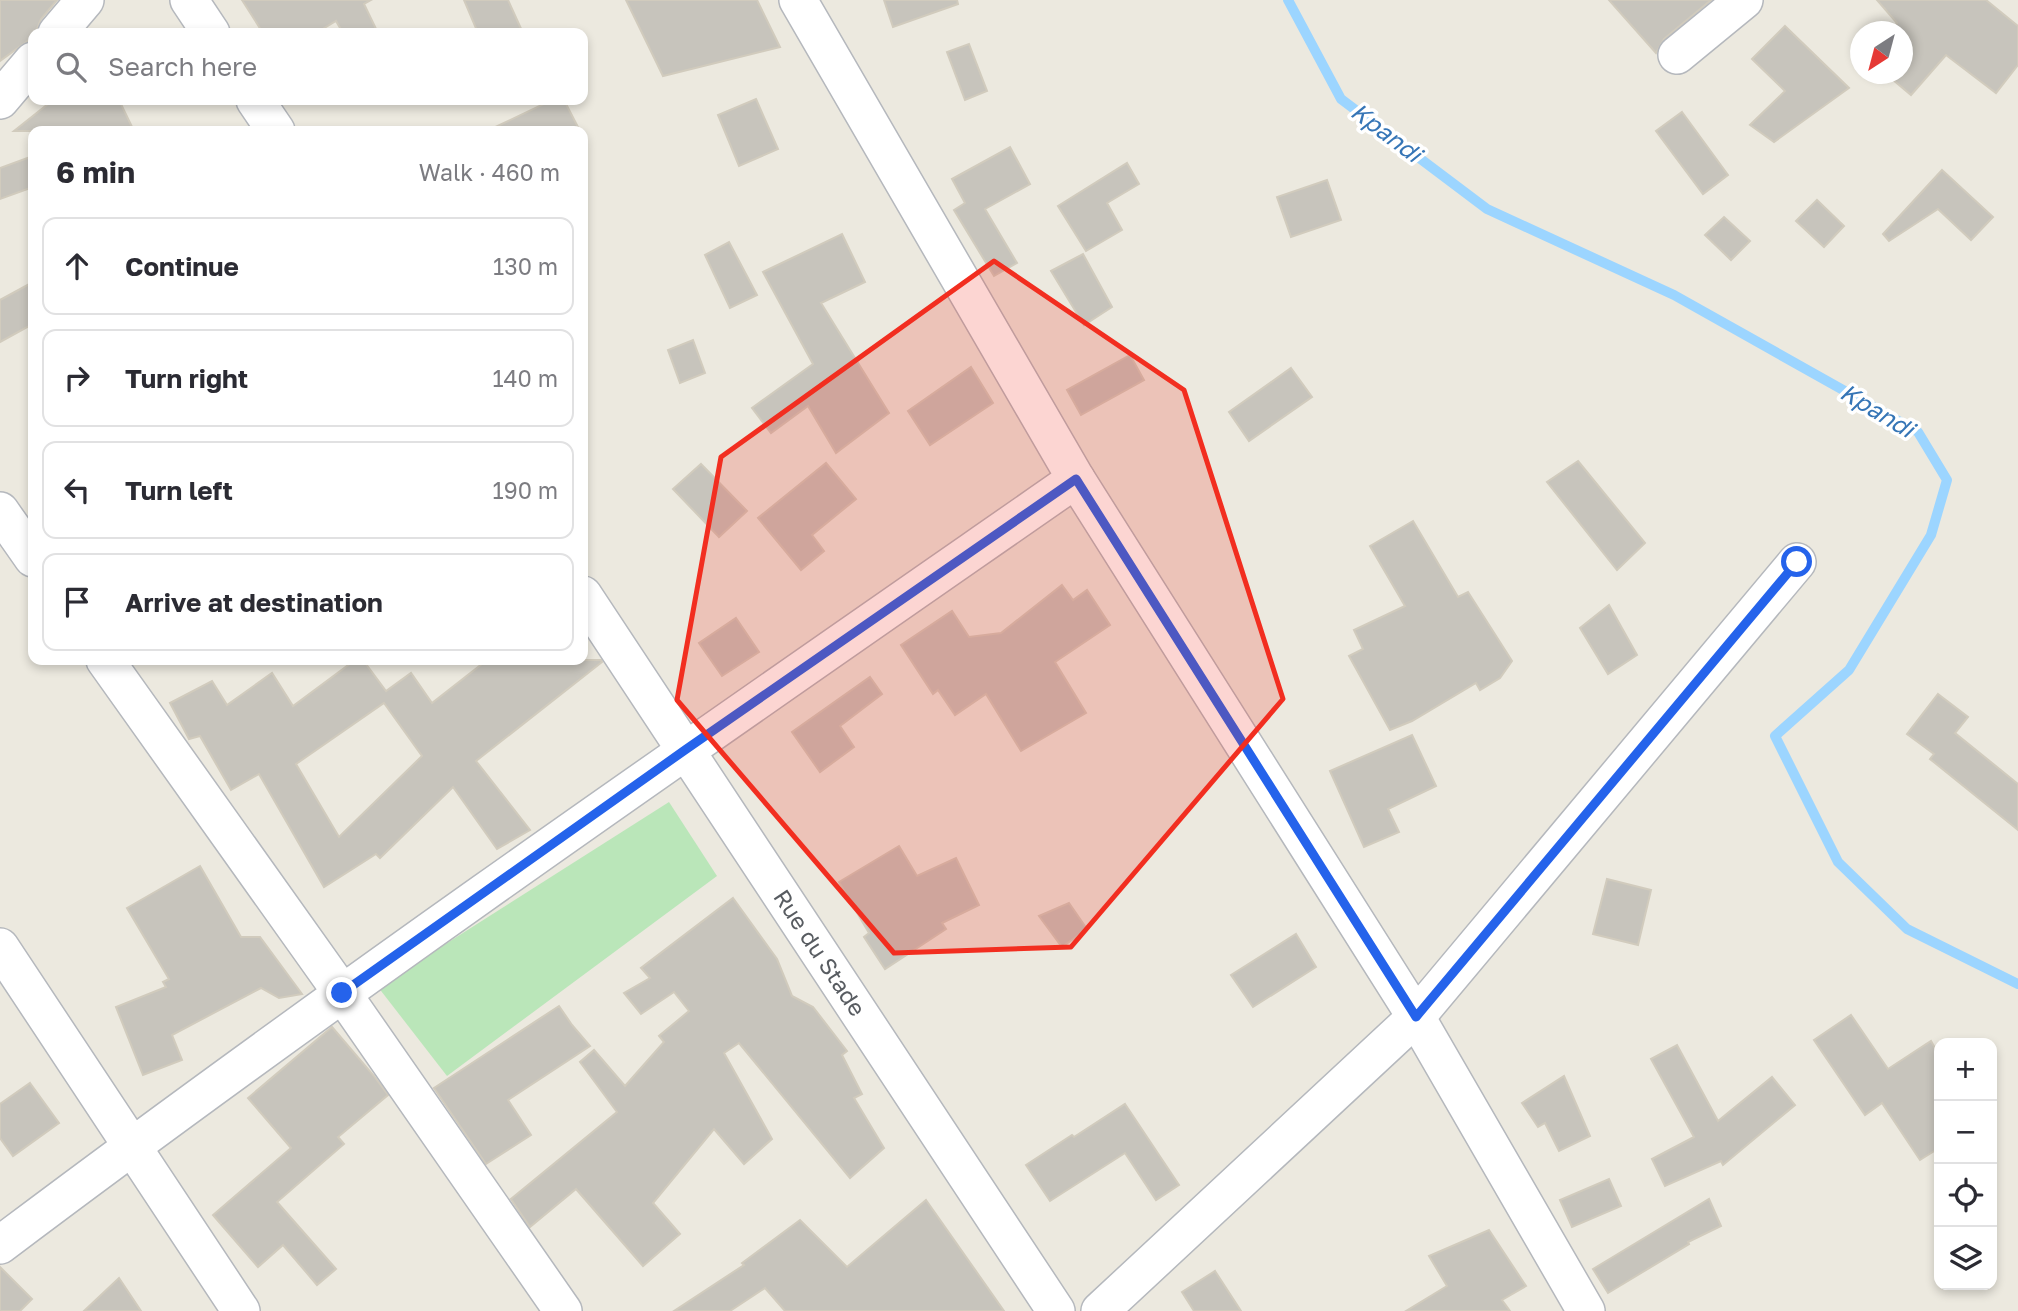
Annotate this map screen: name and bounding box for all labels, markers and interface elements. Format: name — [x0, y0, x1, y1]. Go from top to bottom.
north arrow — [1850, 21, 1913, 84]
search box — [28, 28, 588, 105]
icon: search — [52, 48, 90, 86]
text: Search here — [108, 51, 257, 82]
water label: Kpandi — [1346, 96, 1430, 169]
text: 6 min — [56, 154, 135, 190]
text: Walk · 460 m — [419, 158, 560, 186]
icon: ahead — [58, 247, 96, 285]
text: Continue — [125, 251, 239, 282]
text: 130 m — [493, 252, 558, 280]
icon: right — [58, 359, 96, 397]
text: Turn right — [125, 363, 248, 394]
text: 140 m — [492, 364, 558, 392]
water label: Kpandi — [1836, 376, 1922, 444]
icon: left — [58, 471, 96, 509]
text: Turn left — [125, 475, 233, 506]
text: 190 m — [493, 476, 558, 504]
route start — [1781, 546, 1812, 577]
icon: arrive — [58, 583, 96, 621]
text: Arrive at destination — [125, 587, 383, 618]
street label: Rue du Stade — [768, 884, 872, 1021]
route end — [326, 977, 357, 1008]
map controls — [1934, 1038, 1997, 1290]
button: + — [1934, 1038, 1997, 1101]
button: − — [1934, 1101, 1997, 1164]
button: locate — [1934, 1164, 1997, 1227]
button: layers — [1934, 1227, 1997, 1290]

